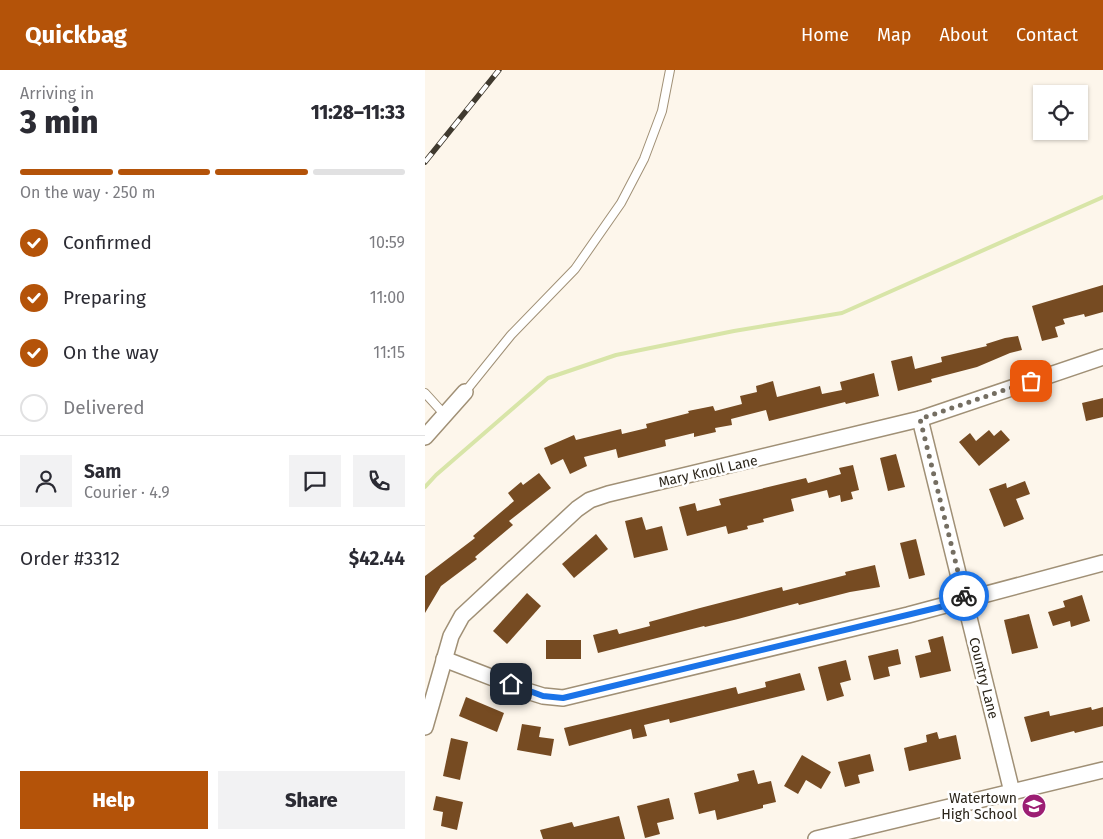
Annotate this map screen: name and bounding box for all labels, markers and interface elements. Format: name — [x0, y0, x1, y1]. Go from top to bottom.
text: Quickbag — [25, 21, 127, 49]
text: Home — [801, 24, 849, 46]
text: Map — [877, 24, 911, 46]
text: About — [939, 24, 988, 46]
text: Contact — [1016, 24, 1078, 46]
text: Arriving in — [20, 84, 94, 103]
map controls — [1033, 85, 1088, 140]
button: locate — [1033, 85, 1088, 140]
text: 11:28–11:33 — [311, 101, 405, 124]
text: 3 min — [20, 103, 98, 141]
text: On the way · 250 m — [20, 183, 156, 202]
icon: check — [20, 229, 48, 257]
text: Confirmed — [63, 231, 152, 254]
text: 10:59 — [369, 233, 405, 252]
icon: check — [20, 284, 48, 312]
text: Preparing — [63, 286, 146, 309]
text: 11:00 — [370, 288, 405, 307]
icon: check — [20, 339, 48, 367]
text: On the way — [63, 341, 159, 364]
text: 11:15 — [373, 343, 405, 362]
pin — [1010, 360, 1052, 402]
icon: bag — [1017, 367, 1045, 395]
text: Delivered — [63, 396, 145, 419]
street label: Mary Knoll Lane — [657, 452, 759, 491]
button: person — [20, 455, 72, 507]
button: chat — [289, 455, 341, 507]
button: phone — [353, 455, 405, 507]
text: Sam — [84, 460, 121, 483]
text: Courier · 4.9 — [84, 483, 170, 502]
text: Order #3312 — [20, 547, 120, 570]
text: $42.44 — [349, 547, 405, 570]
courier — [939, 571, 989, 621]
icon: bike — [950, 582, 978, 610]
street label: Country Lane — [965, 636, 1002, 721]
pin — [490, 663, 532, 705]
icon: home — [497, 670, 525, 698]
button: Help — [20, 771, 208, 829]
button: Share — [218, 771, 405, 829]
place label: Watertown High School — [941, 790, 1017, 823]
school or university icon: Watertown High School — [1021, 793, 1047, 819]

